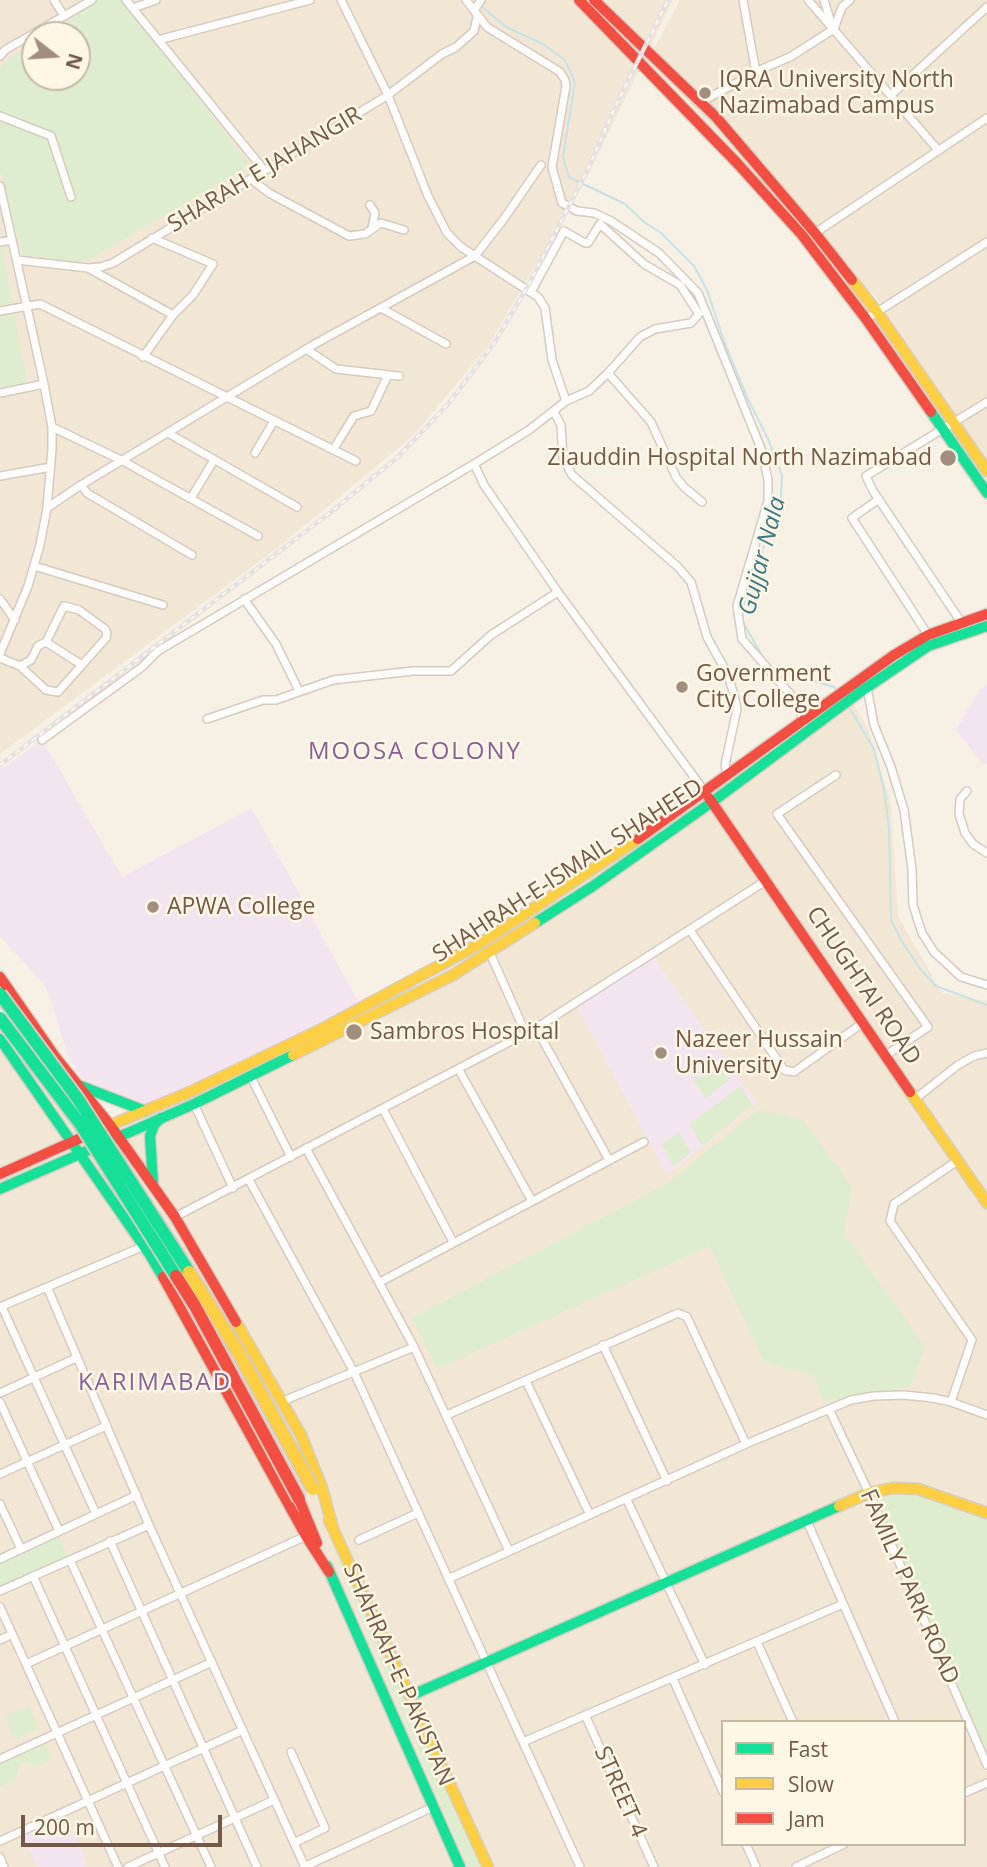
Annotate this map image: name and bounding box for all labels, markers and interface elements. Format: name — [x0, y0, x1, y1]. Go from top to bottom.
north arrow — [21, 21, 91, 91]
text: N — [59, 50, 89, 73]
place label: IQRA University North Nazimabad Campus — [719, 66, 954, 120]
marker: IQRA University North Nazimabad Campus — [697, 85, 713, 101]
street label: SHARAH E JAHANGIR — [163, 101, 367, 239]
place label: Ziauddin Hospital North Nazimabad — [547, 444, 932, 472]
marker: Ziauddin Hospital North Nazimabad — [938, 448, 958, 468]
water label: Gujjar Nala — [733, 494, 793, 618]
place label: Government City College — [696, 660, 831, 714]
marker: Government City College — [674, 679, 690, 695]
district label: MOOSA COLONY — [310, 738, 520, 766]
street label: SHAHRAH-E-ISMAIL SHAHEED — [428, 773, 708, 969]
place label: APWA College — [167, 893, 315, 921]
marker: APWA College — [145, 899, 161, 915]
street label: CHUGHTAI ROAD — [800, 902, 926, 1070]
place label: Sambros Hospital — [370, 1018, 559, 1046]
marker: Sambros Hospital — [344, 1022, 364, 1042]
place label: Nazeer Hussain University — [675, 1026, 843, 1080]
marker: Nazeer Hussain University — [653, 1045, 669, 1061]
district label: KARIMABAD — [79, 1369, 231, 1397]
street label: FAMILY PARK ROAD — [854, 1485, 964, 1689]
street label: SHAHRAH-E-PAKISTAN — [337, 1560, 459, 1790]
legend — [721, 1720, 966, 1846]
text: Fast — [788, 1735, 828, 1763]
street label: STREET 4 — [588, 1742, 652, 1842]
text: Slow — [788, 1770, 834, 1798]
scale bar — [24, 1800, 226, 1844]
text: Jam — [788, 1805, 825, 1833]
text: 200 m — [34, 1813, 95, 1841]

